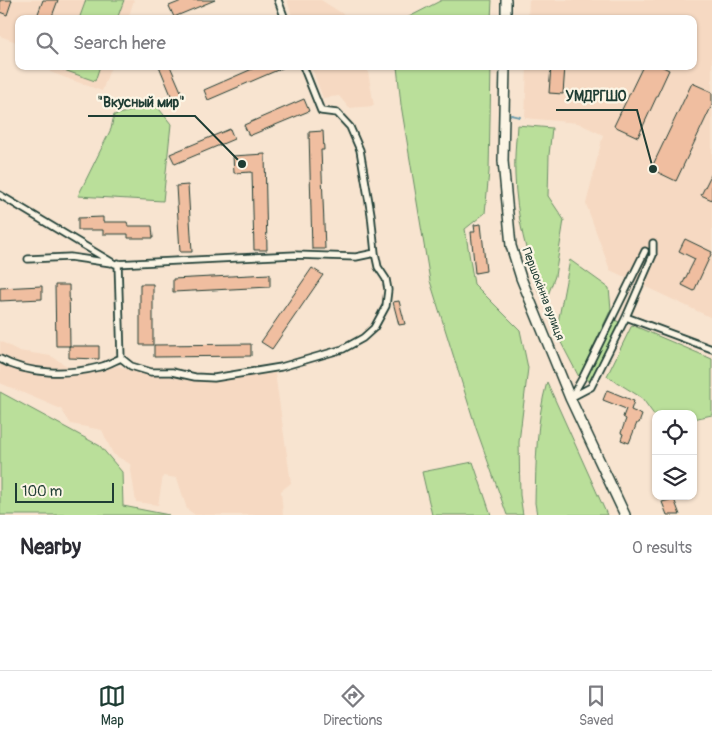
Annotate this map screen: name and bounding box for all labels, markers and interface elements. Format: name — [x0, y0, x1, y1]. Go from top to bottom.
search box — [15, 15, 697, 70]
icon: search — [33, 29, 61, 57]
text: Search here — [73, 31, 166, 55]
callout: УМДРГШО — [556, 81, 637, 110]
callout: "Вкусный мир" — [88, 87, 195, 116]
text: УМДРГШО — [566, 88, 627, 105]
text: "Вкусный мир" — [97, 94, 185, 111]
street label: Першокінна вулиця — [518, 246, 568, 343]
map controls — [652, 410, 697, 500]
button: locate — [652, 410, 697, 455]
button: layers — [652, 455, 697, 500]
scale bar — [15, 480, 114, 503]
text: 100 m — [22, 483, 62, 500]
text: Nearby — [20, 534, 81, 561]
text: 0 results — [632, 538, 692, 558]
tab: Map — [98, 682, 126, 729]
tab: Directions — [323, 682, 382, 729]
tab: Saved — [579, 682, 614, 729]

